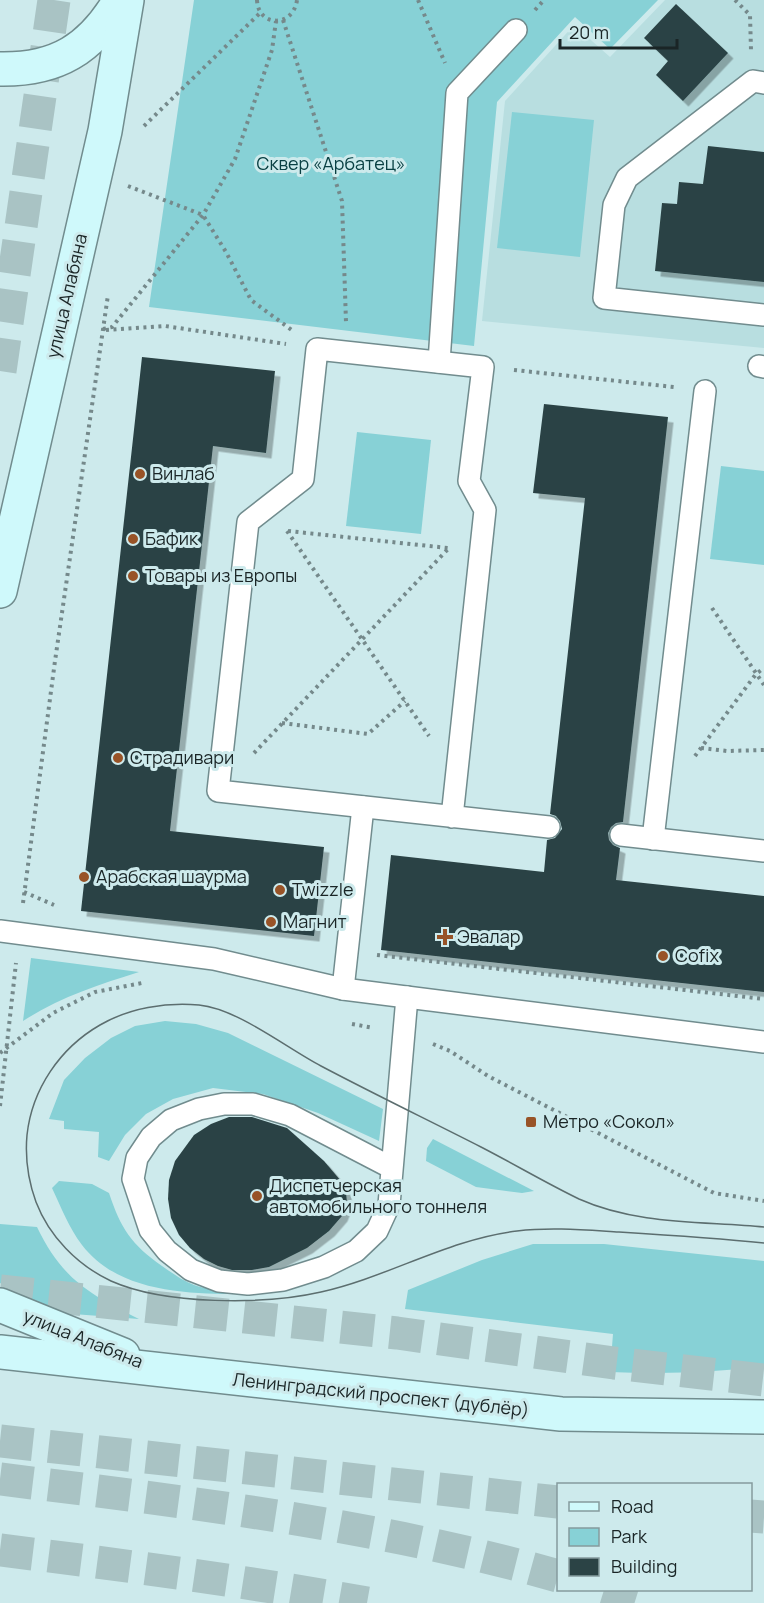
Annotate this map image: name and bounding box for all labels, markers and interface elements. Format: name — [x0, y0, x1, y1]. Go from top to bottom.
scale bar — [560, 12, 677, 50]
text: 20 m — [569, 20, 609, 44]
park label: Сквер «Арбатец» — [257, 151, 405, 175]
street label: улица Алабяна — [40, 231, 92, 360]
place label: Винлаб — [152, 461, 215, 485]
marker: Винлаб — [133, 467, 147, 481]
place label: Бафик — [145, 526, 199, 550]
marker: Бафик — [126, 532, 140, 546]
place label: Товары из Европы — [145, 563, 297, 587]
marker: Товары из Европы — [126, 569, 140, 583]
place label: Страдивари — [130, 745, 234, 769]
marker: Страдивари — [111, 751, 125, 765]
place label: Арабская шаурма — [96, 864, 247, 888]
marker: Арабская шаурма — [77, 870, 91, 884]
place label: Twizzle — [292, 877, 353, 901]
marker: Twizzle — [273, 883, 287, 897]
place label: Магнит — [283, 909, 347, 933]
marker: Магнит — [264, 915, 278, 929]
place label: Эвалар — [457, 924, 520, 948]
marker: Эвалар — [438, 930, 452, 944]
place label: Cofix — [675, 943, 719, 967]
marker: Cofix — [656, 949, 670, 963]
place label: Метро «Сокол» — [543, 1109, 675, 1133]
marker: Метро «Сокол» — [524, 1115, 538, 1129]
place label: Диспетчерская автомобильного тоннеля — [269, 1173, 487, 1218]
marker: Диспетчерская автомобильного тоннеля — [250, 1189, 264, 1203]
street label: улица Алабяна — [20, 1303, 147, 1373]
street label: Ленинградский проспект (дублёр) — [232, 1366, 531, 1422]
legend — [557, 1483, 752, 1591]
text: Road — [611, 1494, 654, 1518]
text: Park — [611, 1524, 648, 1548]
text: Building — [611, 1554, 677, 1578]

